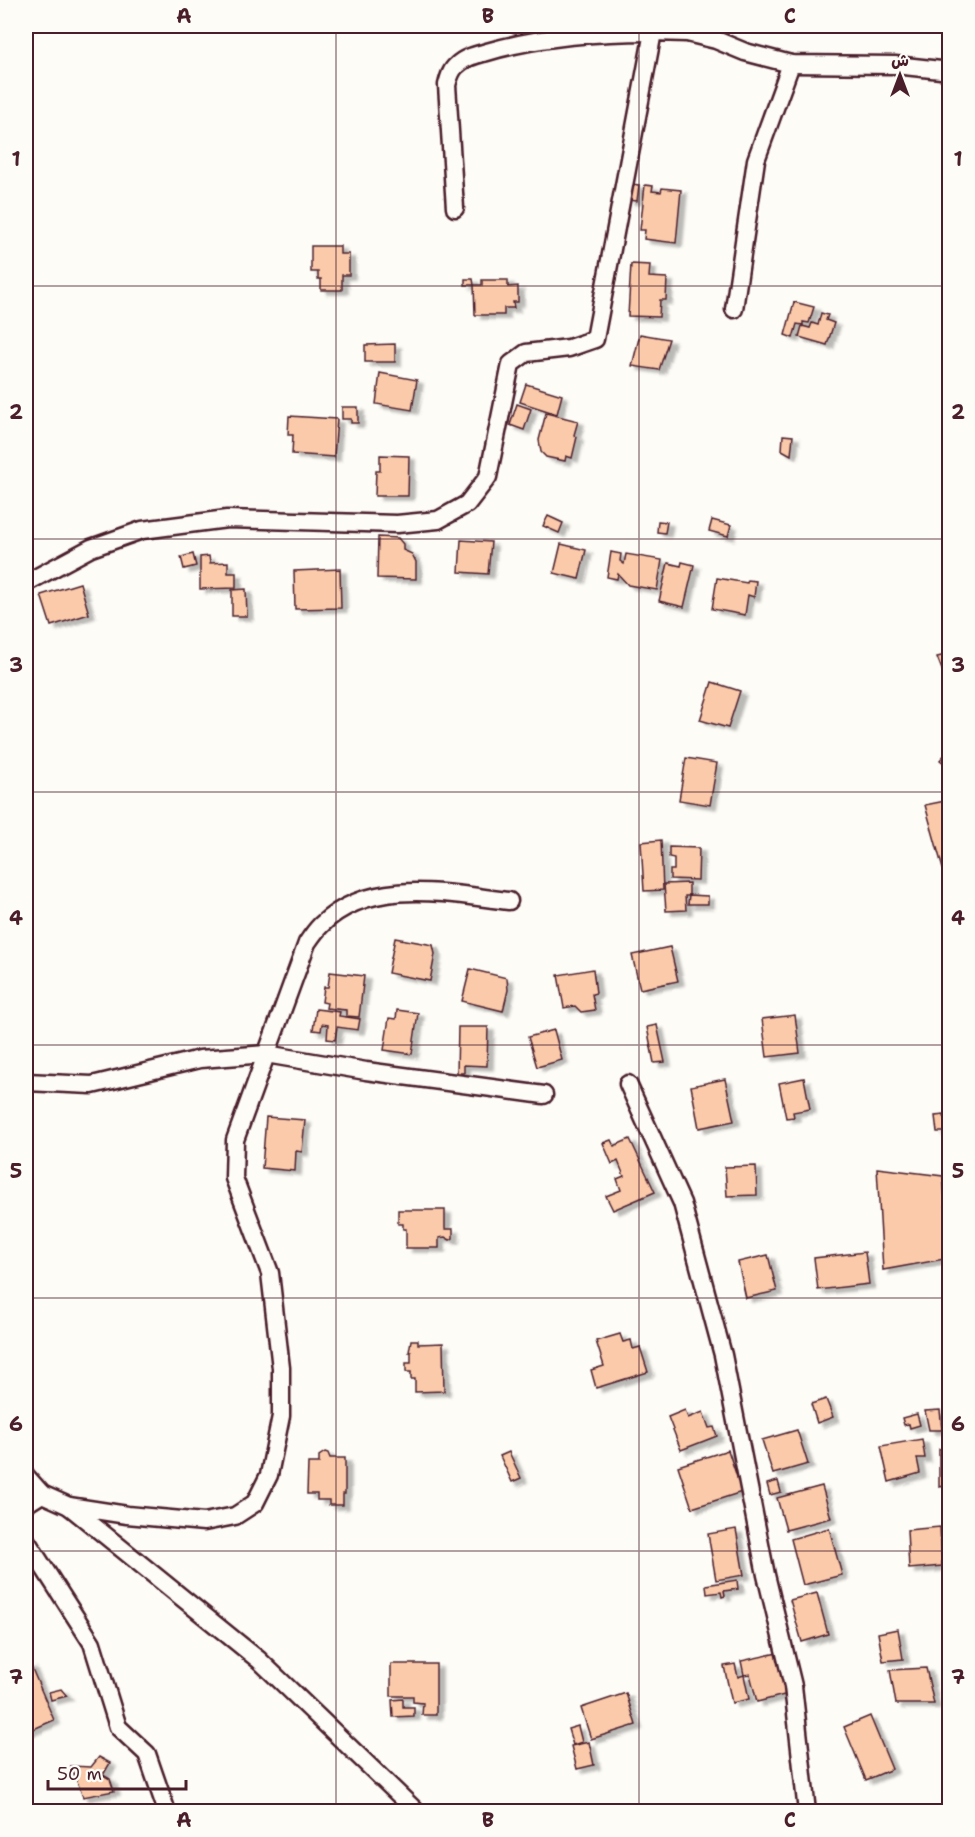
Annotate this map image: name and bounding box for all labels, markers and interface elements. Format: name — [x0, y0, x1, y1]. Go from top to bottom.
text: A — [176, 3, 192, 29]
text: B — [482, 3, 494, 29]
text: C — [784, 3, 796, 29]
north arrow — [870, 45, 930, 105]
text: ش — [891, 50, 909, 71]
text: 1 — [11, 146, 21, 172]
text: 1 — [953, 146, 963, 172]
text: 2 — [9, 399, 23, 425]
text: 2 — [951, 399, 965, 425]
text: 3 — [9, 652, 23, 678]
text: 3 — [951, 652, 965, 678]
text: 4 — [9, 905, 23, 931]
text: 4 — [951, 905, 965, 931]
text: 5 — [10, 1158, 22, 1184]
text: 5 — [952, 1158, 964, 1184]
text: 6 — [9, 1411, 23, 1437]
text: 6 — [951, 1411, 965, 1437]
text: 7 — [9, 1664, 23, 1690]
text: 7 — [951, 1664, 965, 1690]
scale bar — [48, 1753, 186, 1791]
text: 50 m — [57, 1762, 102, 1786]
text: A — [176, 1807, 192, 1833]
text: B — [482, 1807, 494, 1833]
text: C — [784, 1807, 796, 1833]

